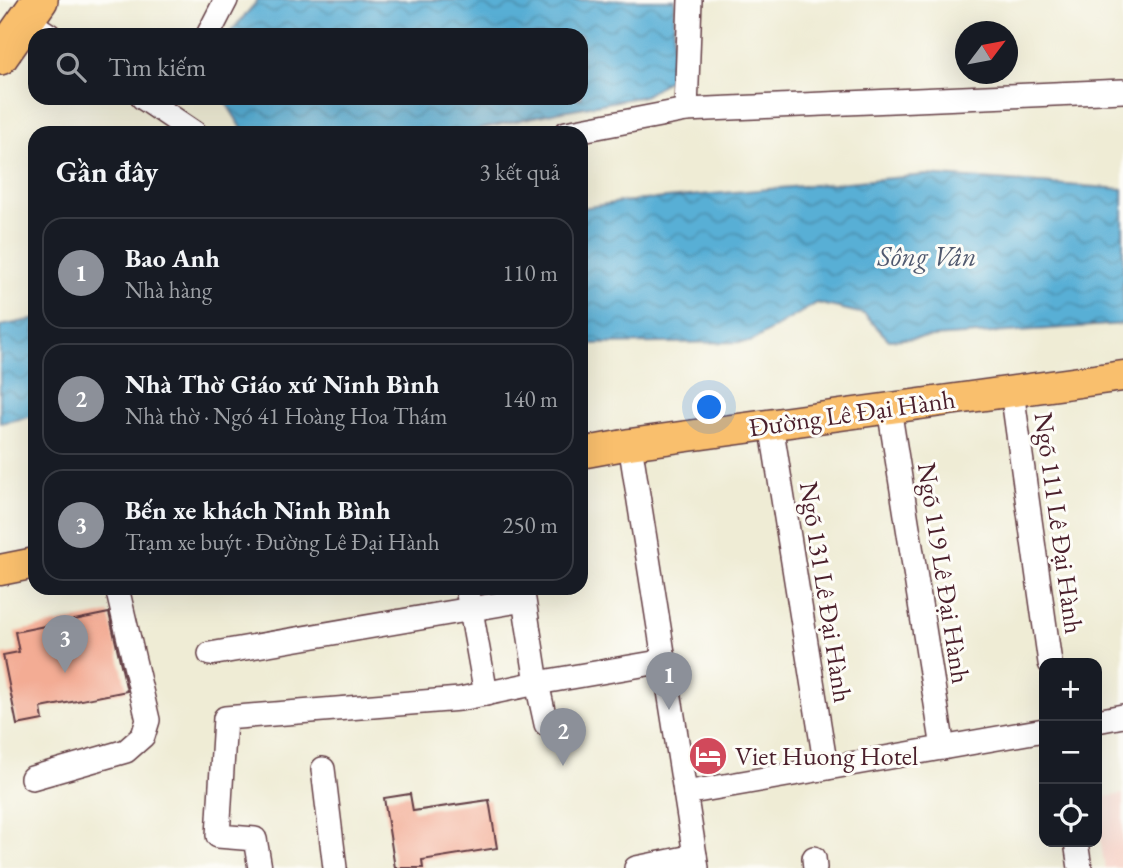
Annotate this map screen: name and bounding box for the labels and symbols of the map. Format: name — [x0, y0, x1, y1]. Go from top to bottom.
north arrow — [955, 21, 1018, 84]
water label: Sông Vân — [877, 238, 976, 274]
street label: Đường Lê Đại Hành — [747, 382, 957, 444]
your location — [692, 390, 726, 424]
street label: Ngõ 111 Lê Đại Hành — [1027, 410, 1091, 636]
street label: Ngõ 119 Lê Đại Hành — [910, 460, 978, 686]
street label: Ngõ 131 Lê Đại Hành — [792, 479, 860, 705]
pin: 3 — [42, 615, 88, 673]
pin: 1 — [646, 652, 692, 710]
pin: 2 — [540, 708, 586, 766]
hotel icon: Viet Huong Hotel — [687, 735, 729, 777]
place label: Viet Huong Hotel — [735, 739, 918, 773]

